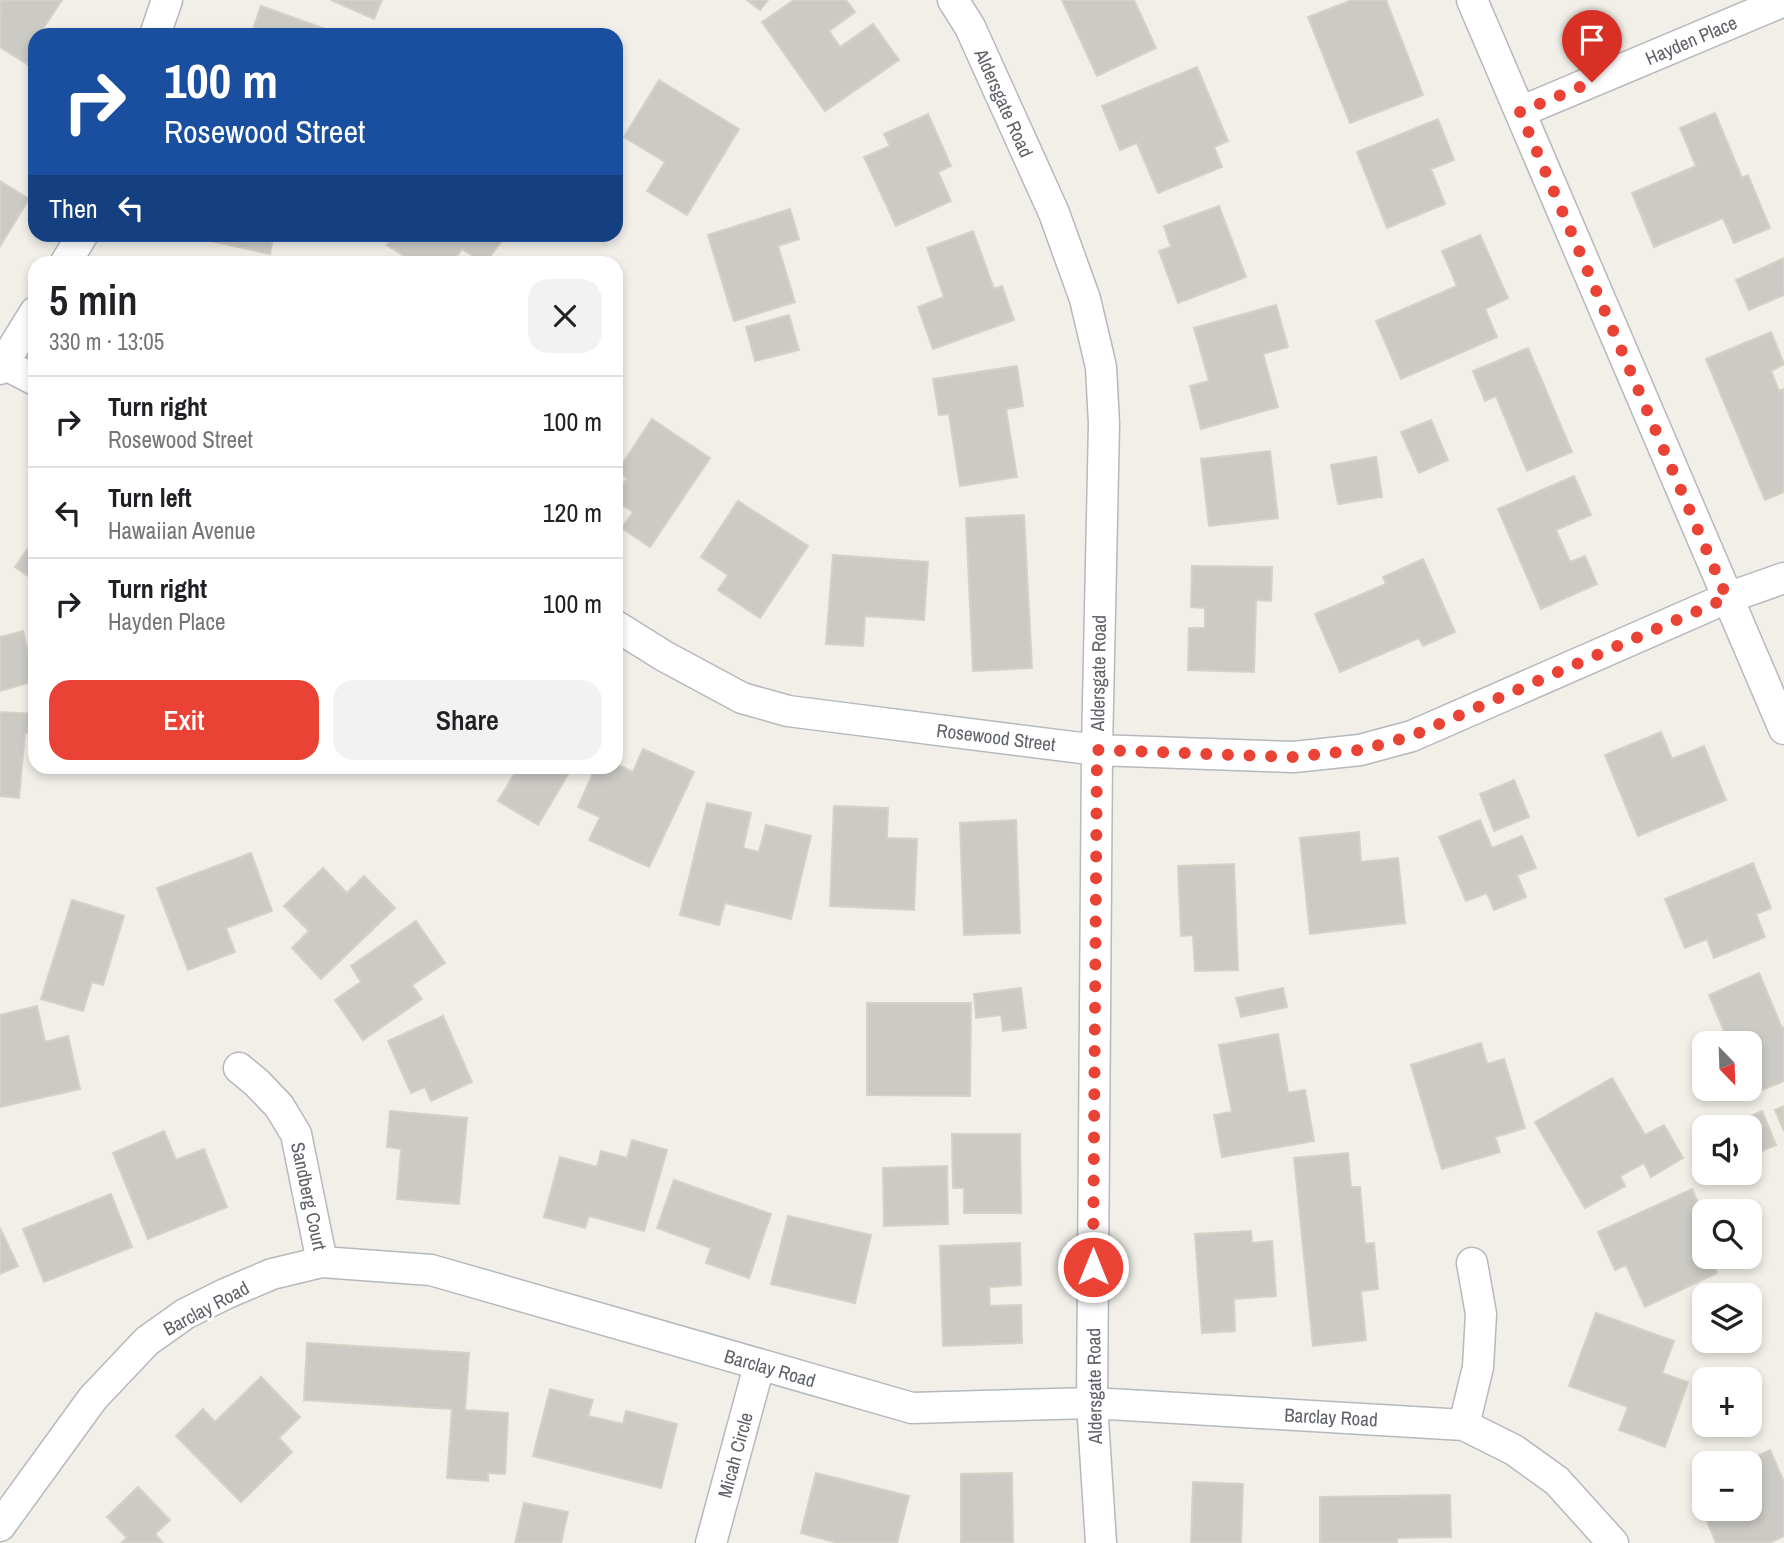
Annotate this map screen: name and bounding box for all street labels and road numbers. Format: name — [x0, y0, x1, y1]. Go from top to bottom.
street label: Hayden Place — [1641, 9, 1741, 71]
street label: Aldersgate Road — [968, 44, 1039, 161]
street label: Aldersgate Road — [1084, 615, 1112, 732]
street label: Rosewood Street — [935, 717, 1058, 757]
street label: Sandberg Court — [285, 1139, 333, 1253]
street label: Barclay Road — [159, 1275, 253, 1341]
street label: Aldersgate Road — [1080, 1328, 1108, 1445]
street label: Barclay Road — [721, 1343, 819, 1393]
street label: Barclay Road — [1284, 1402, 1378, 1432]
street label: Micah Circle — [711, 1409, 759, 1501]

